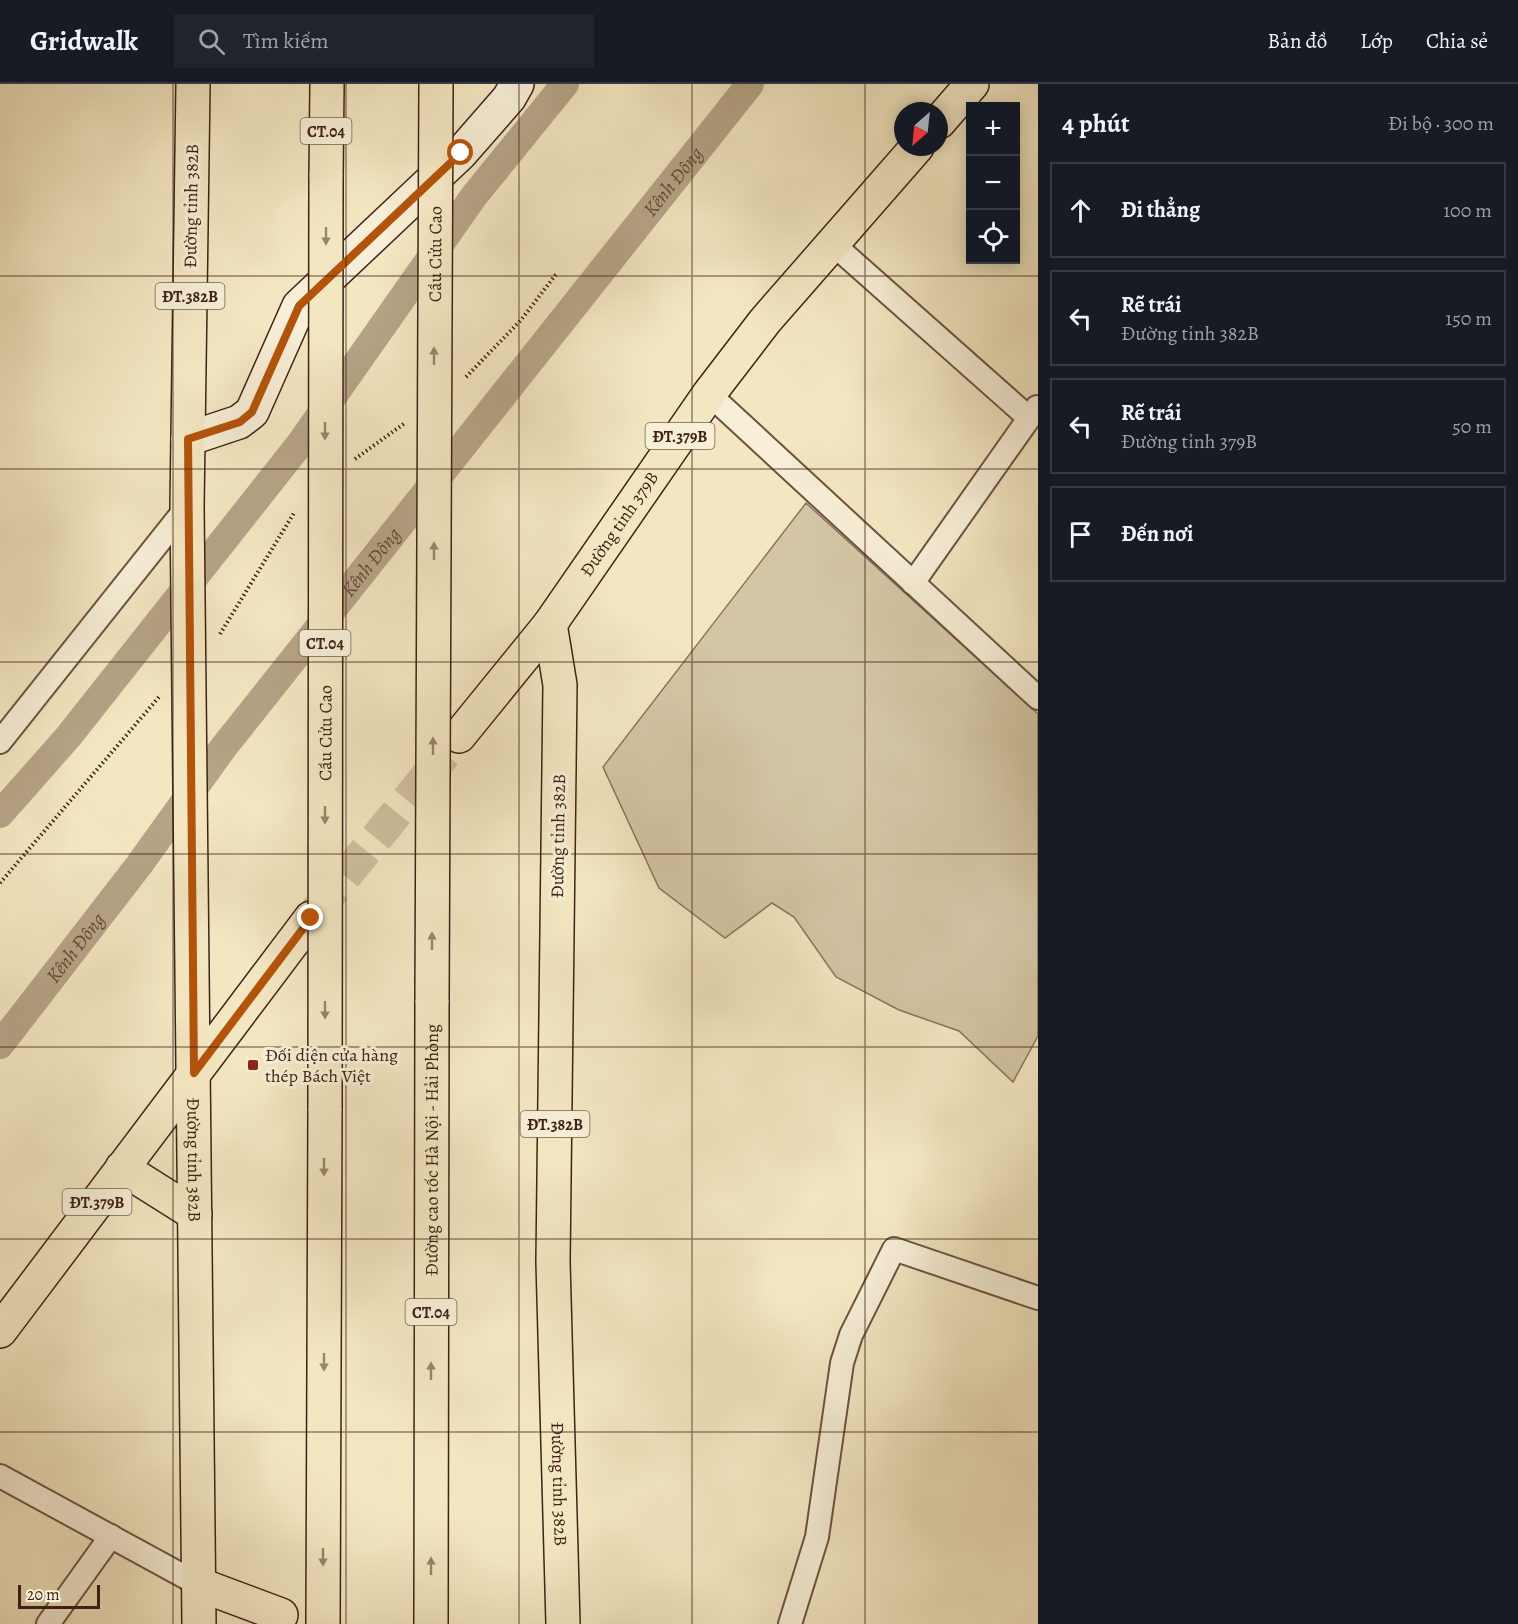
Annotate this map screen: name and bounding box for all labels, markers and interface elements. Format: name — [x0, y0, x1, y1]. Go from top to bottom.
search box — [174, 14, 594, 68]
text: Gridwalk — [30, 22, 138, 60]
icon: search — [195, 25, 228, 58]
text: Tìm kiếm — [243, 26, 329, 56]
text: Bản đồ — [1268, 27, 1327, 55]
text: Lớp — [1360, 27, 1393, 55]
text: Chia sẻ — [1426, 27, 1488, 55]
north arrow — [894, 102, 948, 156]
map controls — [966, 102, 1020, 264]
button: + — [966, 102, 1020, 156]
text: 4 phút — [1062, 106, 1130, 141]
text: Đi bộ · 300 m — [1388, 110, 1494, 137]
road number: CT.04 — [300, 118, 352, 144]
route start — [447, 139, 473, 165]
water label: Kênh Đông — [637, 141, 709, 222]
street label: Đường tỉnh 382B — [178, 144, 204, 268]
button: − — [966, 156, 1020, 210]
icon: ahead — [1064, 194, 1097, 227]
text: Đi thẳng — [1121, 195, 1200, 225]
text: 100 m — [1443, 197, 1492, 224]
street label: Cầu Cửu Cao — [423, 206, 447, 302]
button: locate — [966, 210, 1020, 264]
one-way arrow — [321, 226, 331, 245]
road number: ĐT.382B — [156, 283, 225, 309]
text: Rẽ trái — [1121, 290, 1182, 320]
icon: left — [1064, 302, 1097, 335]
text: 150 m — [1445, 305, 1492, 332]
text: Đường tỉnh 382B — [1121, 320, 1259, 347]
one-way arrow — [429, 347, 439, 366]
text: Rẽ trái — [1121, 398, 1182, 428]
icon: left — [1064, 410, 1097, 443]
text: 50 m — [1452, 413, 1492, 440]
one-way arrow — [320, 421, 330, 440]
road number: ĐT.379B — [646, 423, 714, 449]
text: Đường tỉnh 379B — [1121, 428, 1257, 455]
street label: Đường tỉnh 379B — [574, 467, 664, 581]
icon: arrive — [1064, 518, 1097, 551]
text: Đến nơi — [1121, 519, 1193, 549]
water label: Kênh Đông — [335, 522, 407, 603]
one-way arrow — [429, 542, 439, 561]
road number: CT.04 — [300, 630, 350, 656]
street label: Cầu Cửu Cao — [313, 685, 337, 781]
one-way arrow — [428, 737, 438, 756]
street label: Đường tỉnh 382B — [545, 774, 571, 898]
one-way arrow — [320, 805, 330, 824]
route end — [297, 904, 323, 930]
water label: Kênh Đông — [40, 907, 111, 989]
one-way arrow — [427, 932, 437, 951]
one-way arrow — [320, 1000, 330, 1019]
street label: Đường cao tốc Hà Nội - Hải Phòng — [420, 1024, 444, 1276]
place label: Đối diện cửa hàng thép Bách Việt — [265, 1043, 398, 1088]
marker: Đối diện cửa hàng thép Bách Việt — [246, 1058, 260, 1072]
street label: Đường tỉnh 382B — [181, 1098, 207, 1222]
road number: ĐT.382B — [520, 1111, 590, 1137]
one-way arrow — [319, 1157, 329, 1176]
road number: ĐT.379B — [63, 1189, 132, 1215]
road number: CT.04 — [406, 1299, 456, 1325]
one-way arrow — [319, 1352, 329, 1371]
one-way arrow — [426, 1361, 436, 1380]
street label: Đường tỉnh 382B — [545, 1422, 573, 1546]
one-way arrow — [319, 1547, 328, 1566]
one-way arrow — [426, 1556, 436, 1575]
scale bar — [18, 1582, 100, 1610]
text: 20 m — [27, 1584, 60, 1606]

